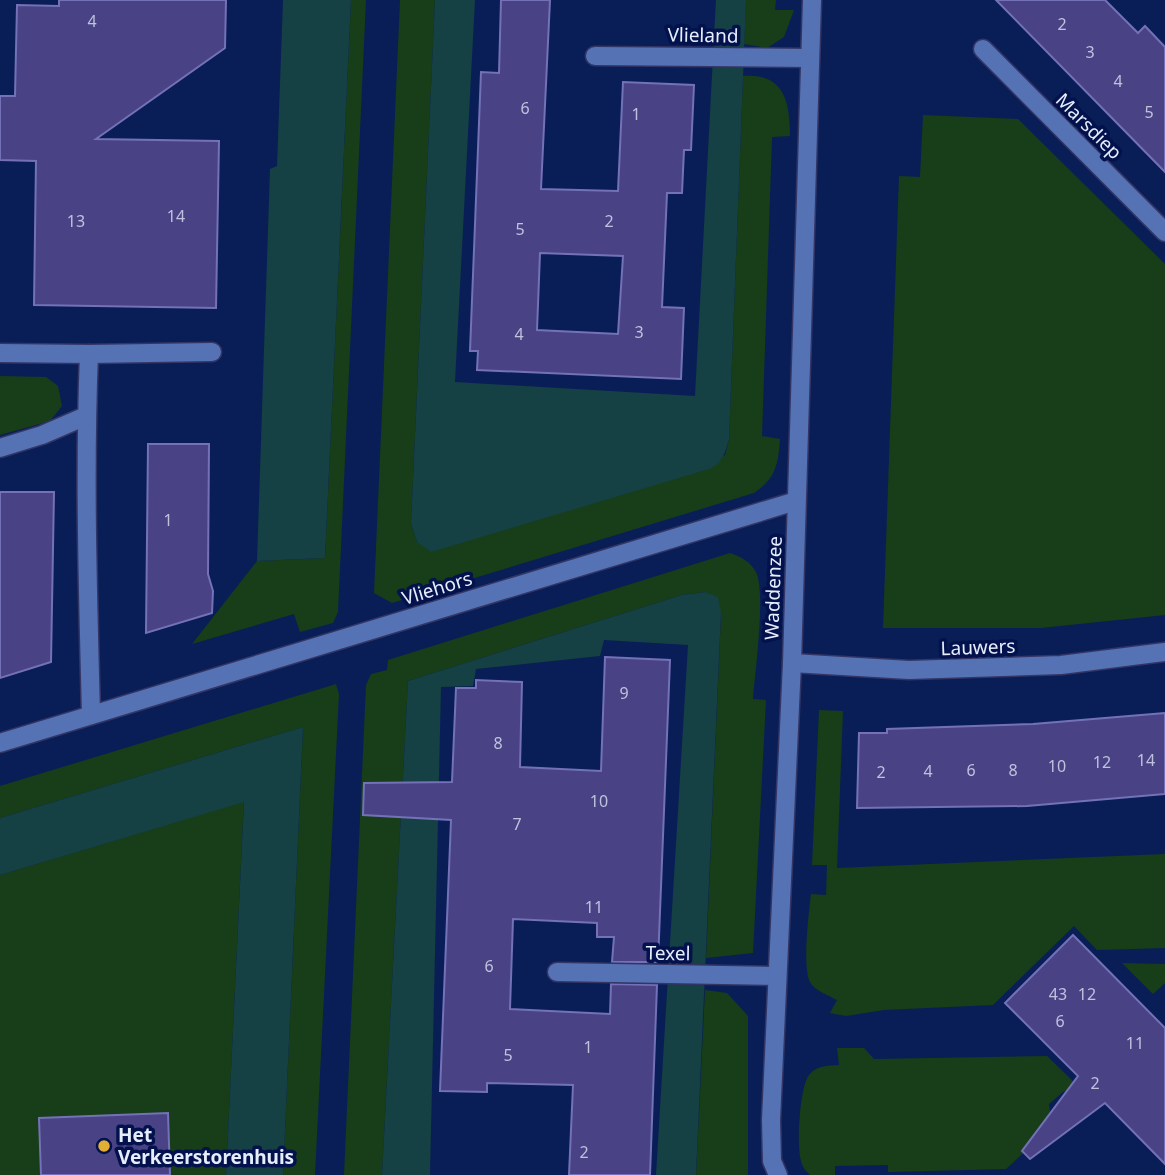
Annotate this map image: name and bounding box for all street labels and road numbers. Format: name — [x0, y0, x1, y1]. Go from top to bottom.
street label: Vlieland — [667, 21, 739, 49]
street label: Marsdiep — [1050, 87, 1128, 165]
street label: Waddenzee — [758, 536, 788, 640]
street label: Vliehors — [399, 565, 475, 611]
street label: Lauwers — [940, 633, 1016, 661]
street label: Texel — [645, 940, 691, 966]

